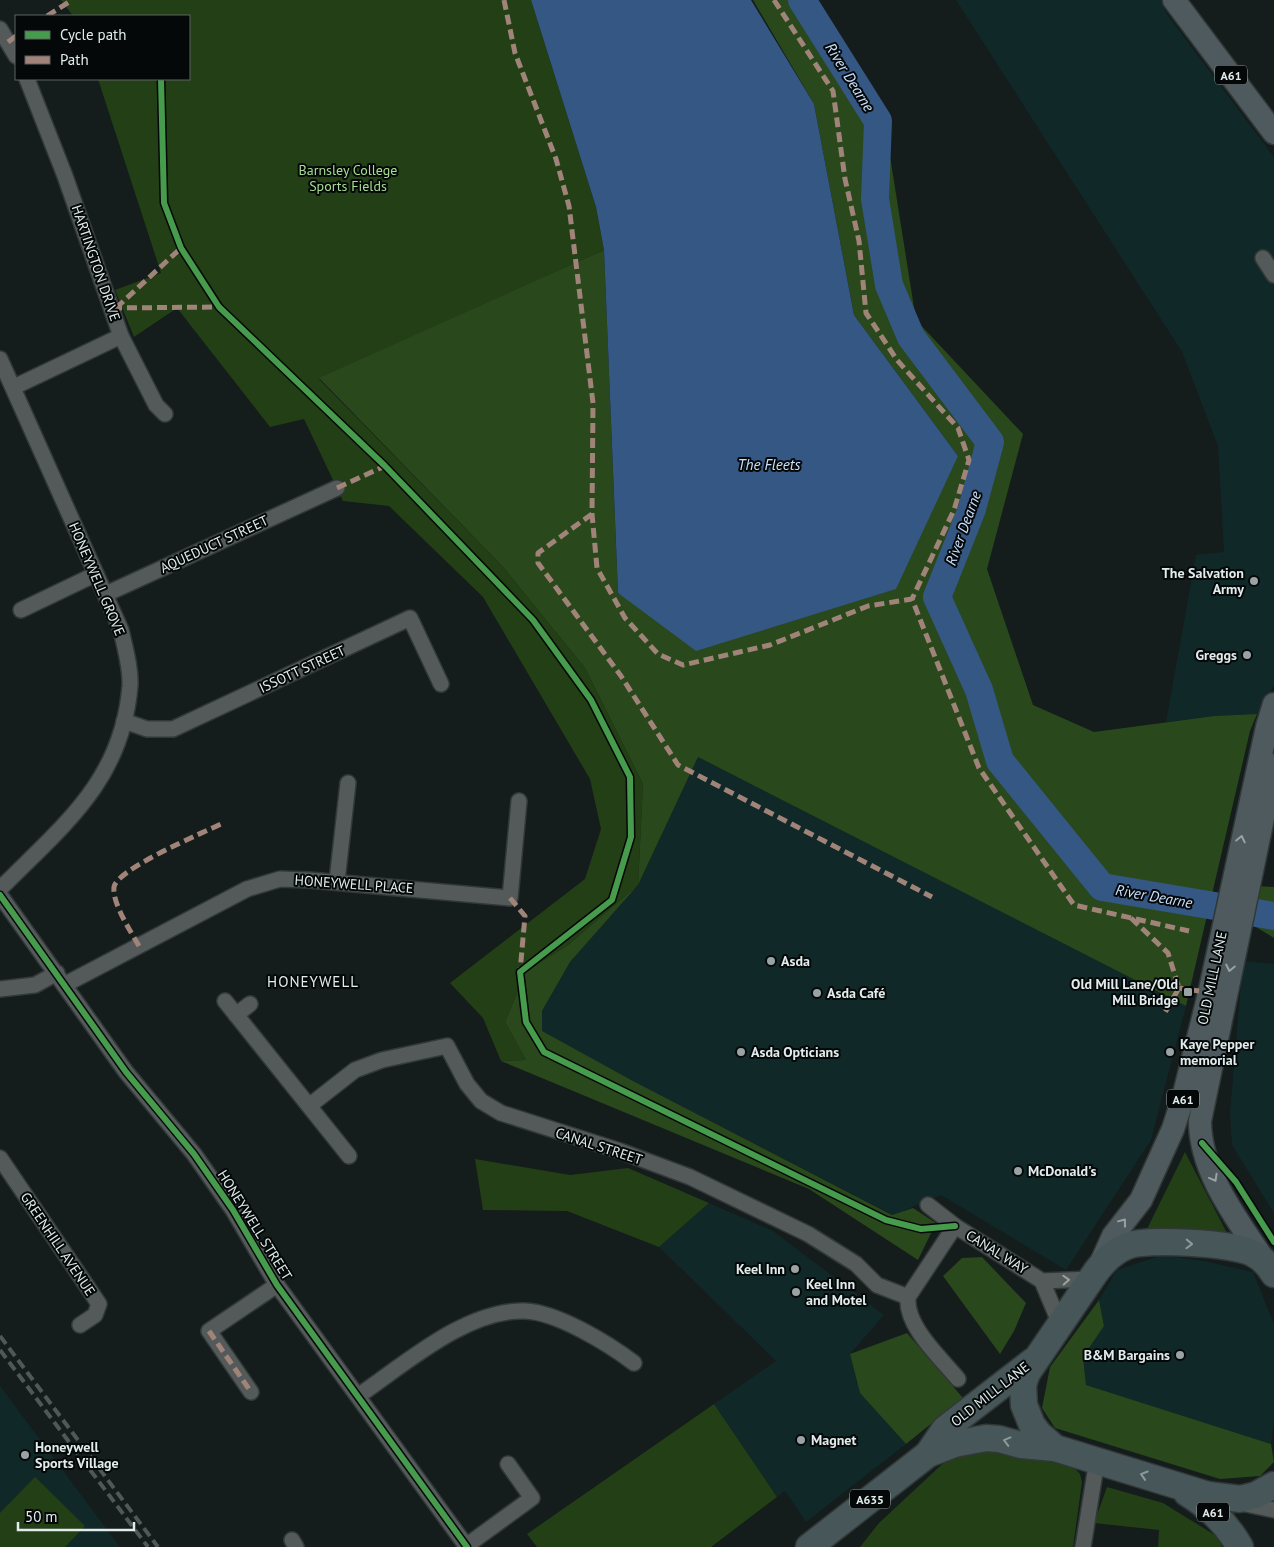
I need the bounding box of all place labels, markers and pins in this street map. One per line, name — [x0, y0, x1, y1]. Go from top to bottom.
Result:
place label: The Salvation Army — [1162, 564, 1244, 598]
marker: The Salvation Army — [1248, 575, 1260, 587]
place label: Greggs — [1196, 646, 1237, 664]
marker: Greggs — [1241, 649, 1253, 661]
place label: Asda — [781, 952, 810, 970]
marker: Asda — [765, 955, 777, 967]
place label: Old Mill Lane/Old Mill Bridge — [1071, 975, 1178, 1009]
place label: Asda Café — [827, 984, 885, 1002]
marker: Old Mill Lane/Old Mill Bridge — [1182, 986, 1194, 998]
marker: Asda Café — [811, 987, 823, 999]
place label: Kaye Pepper memorial — [1180, 1035, 1254, 1069]
place label: Asda Opticians — [751, 1043, 839, 1061]
marker: Asda Opticians — [735, 1046, 747, 1058]
marker: Kaye Pepper memorial — [1164, 1046, 1176, 1058]
place label: McDonald's — [1028, 1162, 1097, 1180]
marker: McDonald's — [1012, 1165, 1024, 1177]
place label: Keel Inn — [736, 1260, 785, 1278]
marker: Keel Inn — [789, 1263, 801, 1275]
place label: Keel Inn and Motel — [806, 1275, 867, 1309]
marker: Keel Inn and Motel — [790, 1286, 802, 1298]
place label: B&M Bargains — [1084, 1346, 1170, 1364]
marker: B&M Bargains — [1174, 1349, 1186, 1361]
place label: Magnet — [811, 1431, 856, 1449]
marker: Magnet — [795, 1434, 807, 1446]
place label: Honeywell Sports Village — [35, 1438, 119, 1472]
marker: Honeywell Sports Village — [19, 1449, 31, 1461]

